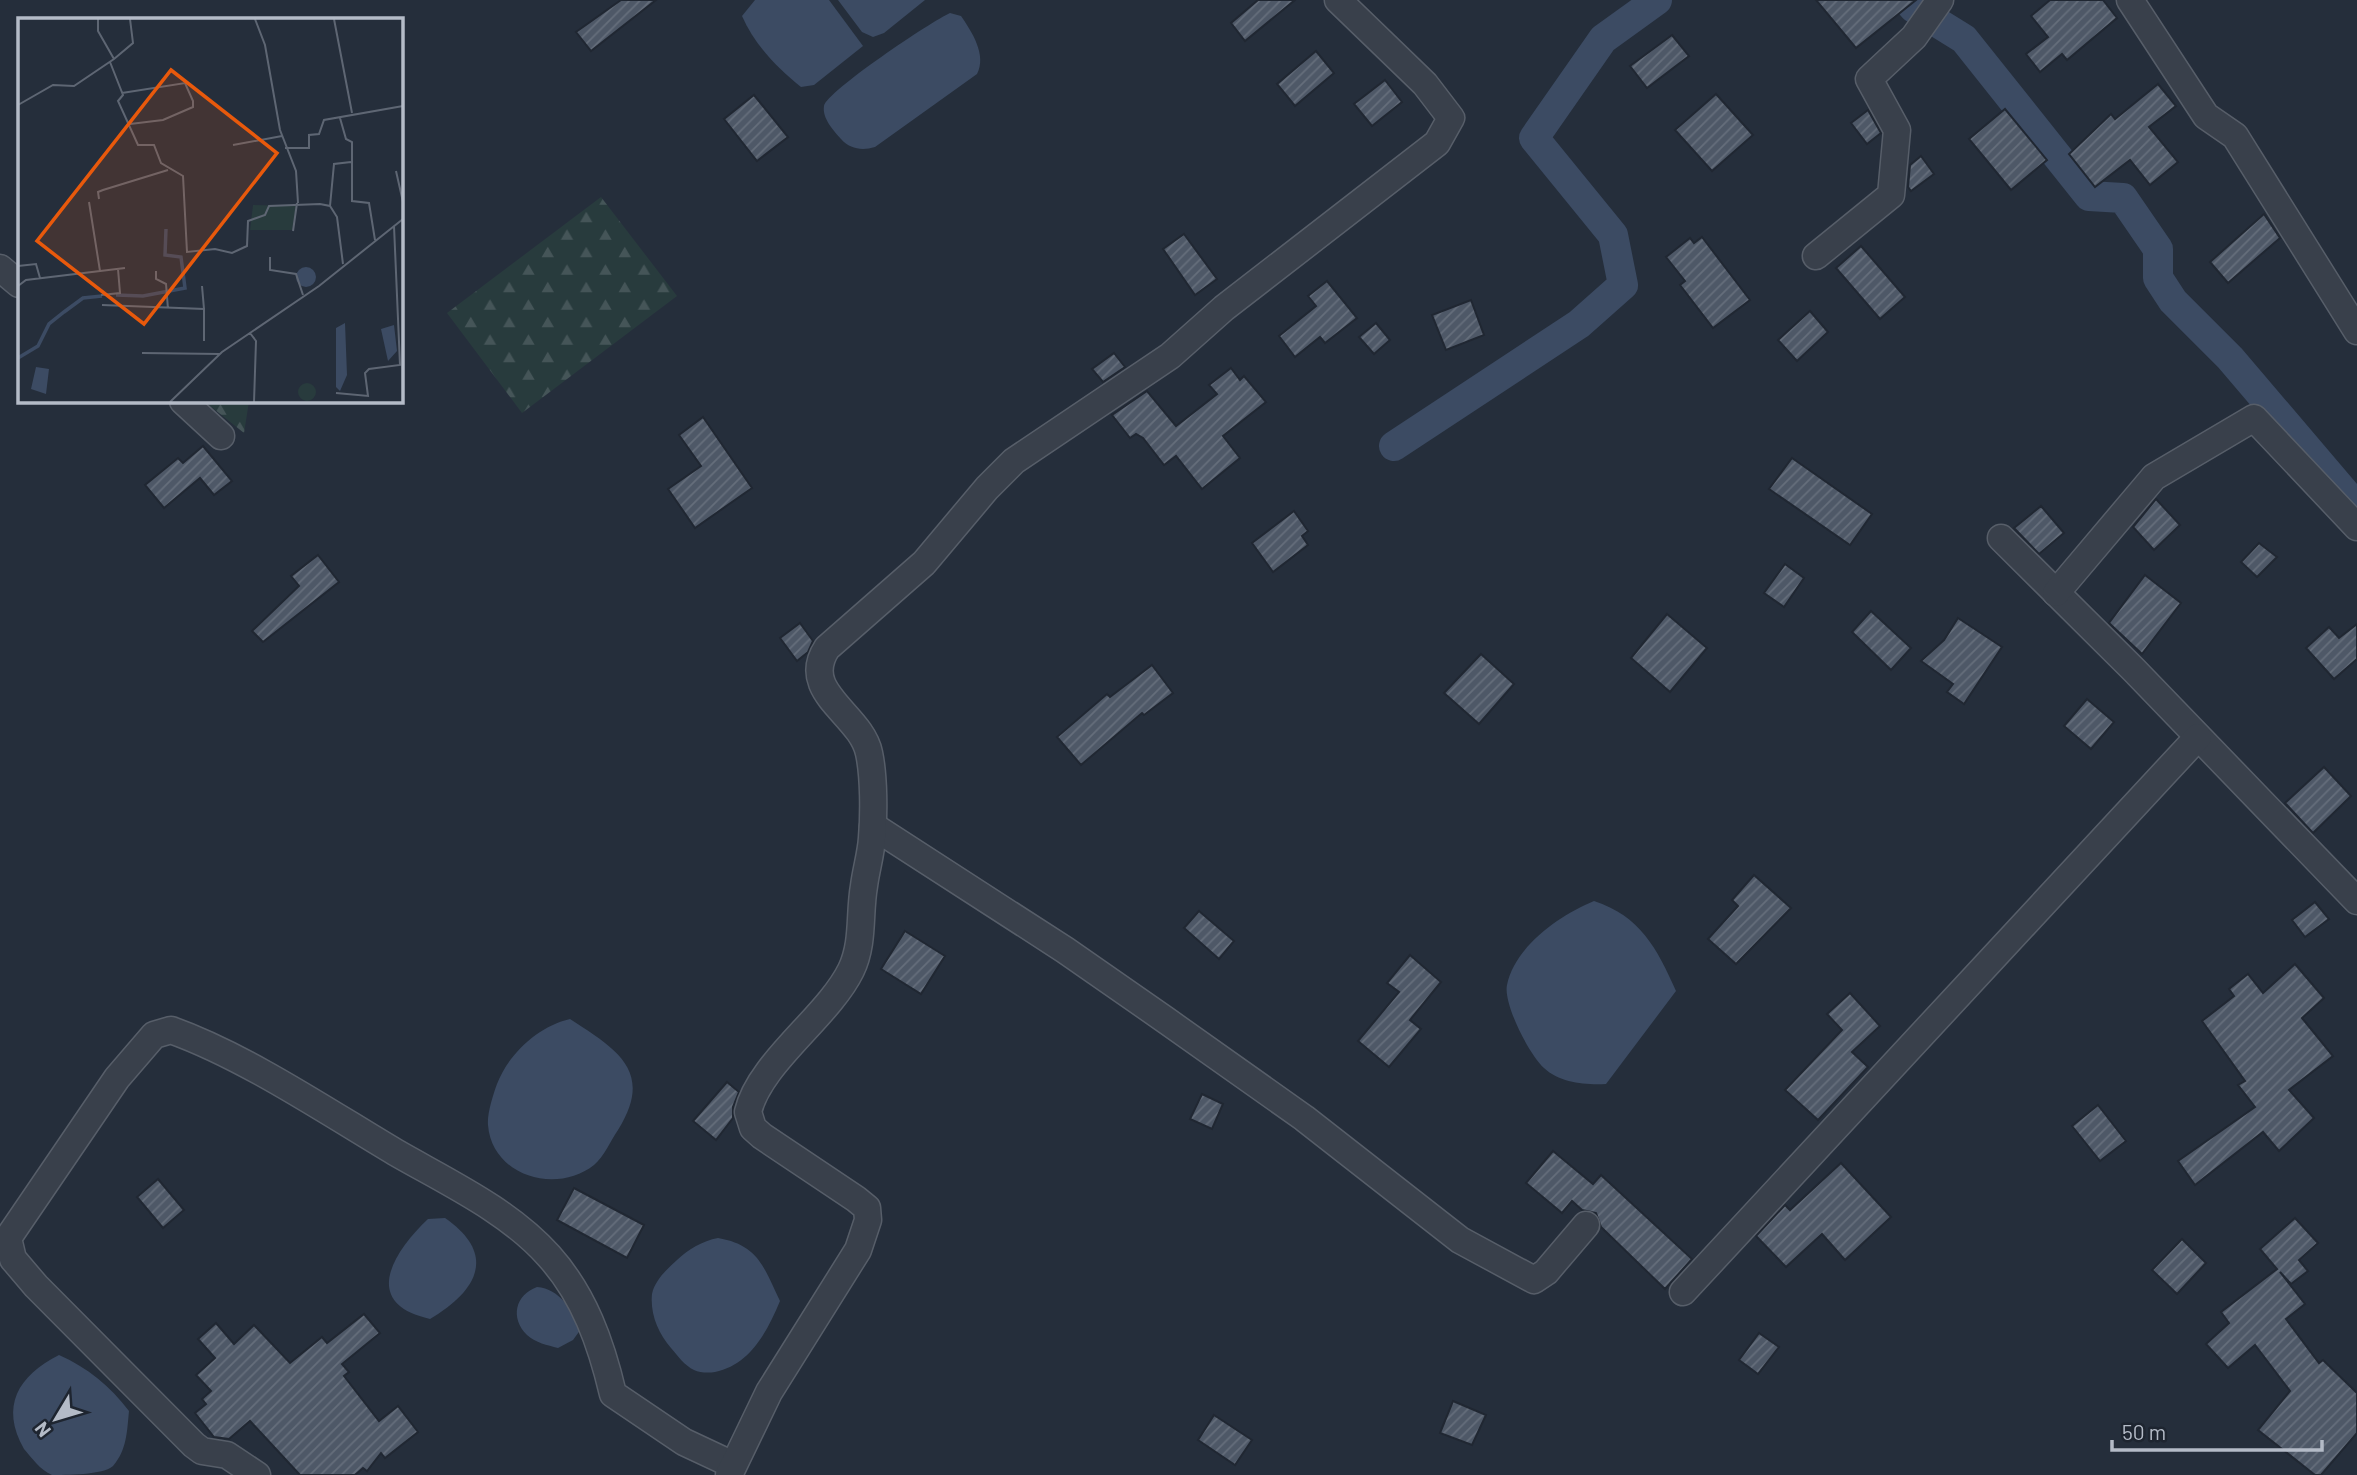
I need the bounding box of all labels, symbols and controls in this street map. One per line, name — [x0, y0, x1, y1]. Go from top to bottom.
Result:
inset map — [18, 18, 402, 402]
north arrow — [21, 1384, 91, 1454]
scale bar — [2112, 1408, 2322, 1452]
text: N — [29, 1418, 55, 1442]
text: 50 m — [2122, 1419, 2166, 1444]

